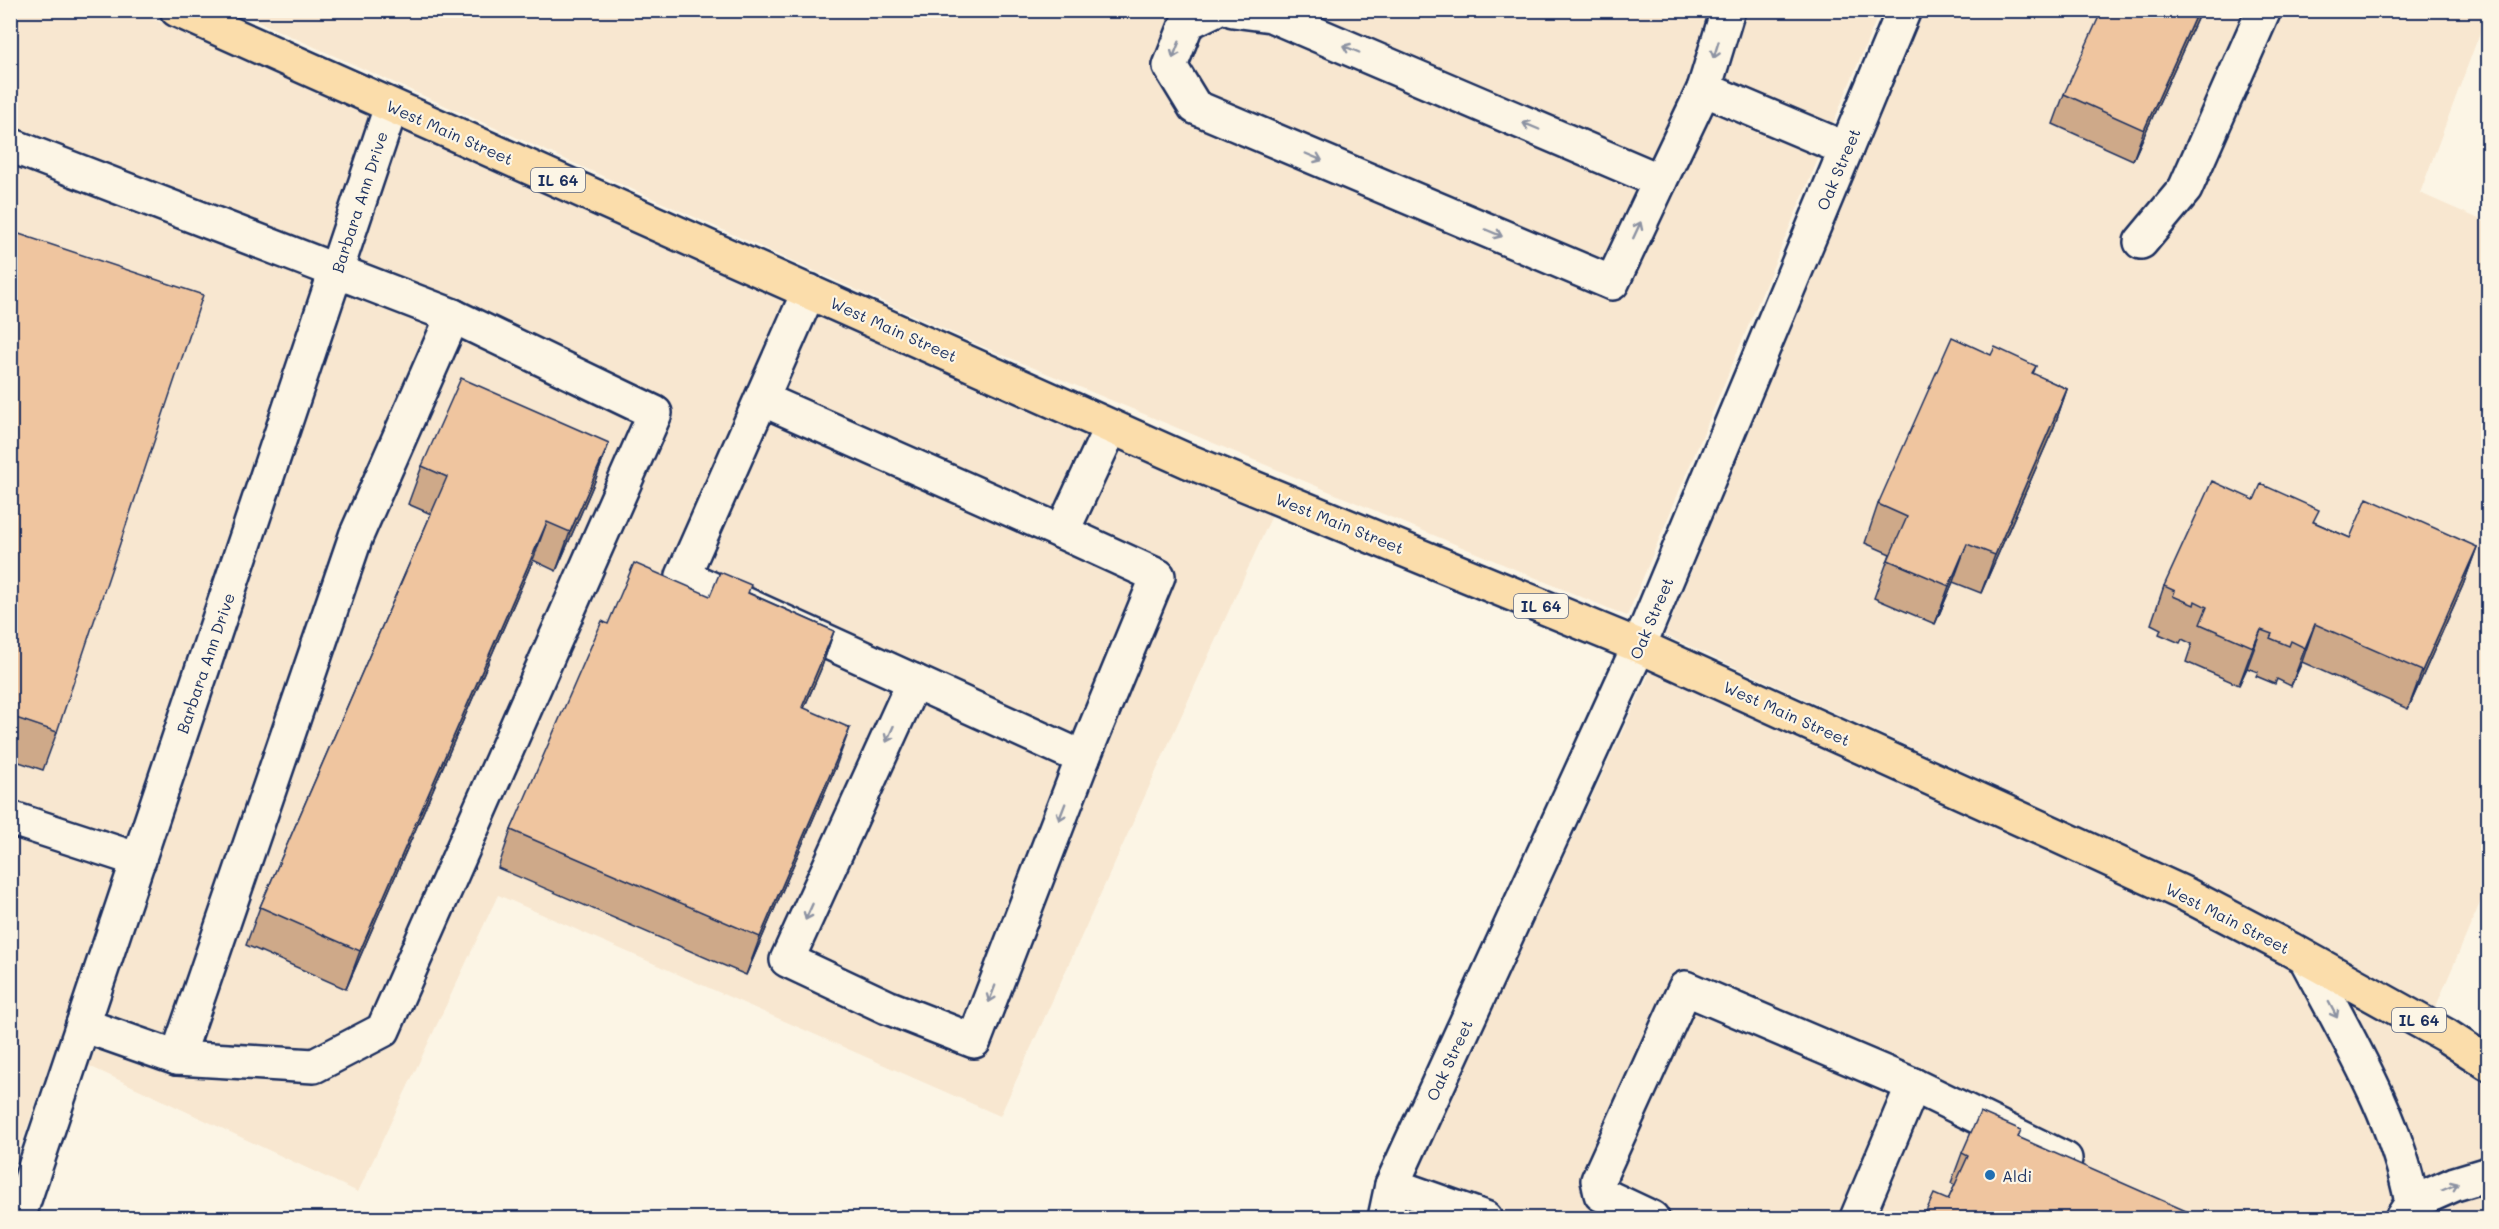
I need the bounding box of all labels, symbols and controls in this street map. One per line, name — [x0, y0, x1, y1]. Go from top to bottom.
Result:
one-way arrow — [1170, 40, 1181, 59]
one-way arrow — [1710, 40, 1721, 59]
one-way arrow — [1343, 43, 1361, 54]
street label: West Main Street — [383, 95, 517, 169]
one-way arrow — [1522, 120, 1540, 131]
street label: Oak Street — [1811, 125, 1865, 213]
street label: Barbara Ann Drive — [326, 129, 392, 275]
one-way arrow — [1305, 152, 1323, 163]
road number: IL 64 — [531, 168, 585, 192]
one-way arrow — [1632, 222, 1644, 240]
one-way arrow — [1484, 228, 1503, 239]
street label: West Main Street — [827, 292, 961, 366]
street label: West Main Street — [1273, 488, 1407, 558]
street label: Oak Street — [1624, 574, 1678, 662]
street label: Barbara Ann Drive — [171, 590, 239, 736]
road number: IL 64 — [1514, 594, 1568, 618]
street label: West Main Street — [1720, 676, 1854, 750]
one-way arrow — [883, 725, 894, 743]
one-way arrow — [1056, 803, 1067, 821]
street label: West Main Street — [2162, 878, 2294, 958]
one-way arrow — [803, 902, 815, 920]
one-way arrow — [986, 985, 997, 1003]
one-way arrow — [2328, 1001, 2340, 1019]
road number: IL 64 — [2392, 1008, 2446, 1032]
street label: Oak Street — [1421, 1016, 1477, 1104]
place label: Aldi — [2002, 1165, 2032, 1186]
marker: Aldi — [1983, 1168, 1997, 1182]
one-way arrow — [2440, 1181, 2458, 1192]

